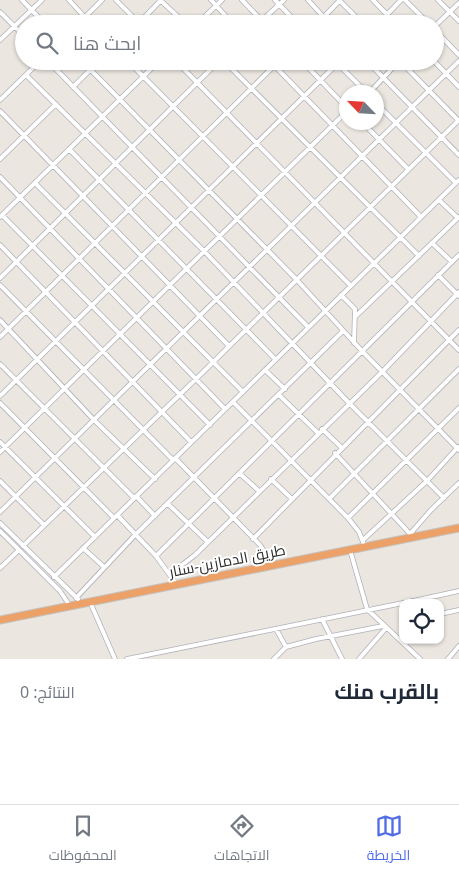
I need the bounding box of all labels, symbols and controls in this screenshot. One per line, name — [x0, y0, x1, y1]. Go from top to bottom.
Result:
search box — [15, 15, 444, 70]
icon: search — [33, 29, 61, 57]
text: ابحث هنا — [73, 30, 141, 56]
north arrow — [339, 85, 384, 130]
street label: طريق الدمازين-سنار — [166, 539, 287, 582]
map controls — [399, 599, 444, 644]
button: locate — [399, 599, 444, 644]
text: بالقرب منك — [334, 677, 439, 705]
text: النتائج: 0 — [20, 681, 75, 703]
tab: المحفوظات — [49, 812, 117, 868]
tab: الاتجاهات — [214, 812, 269, 868]
tab: الخريطة — [367, 812, 410, 868]

